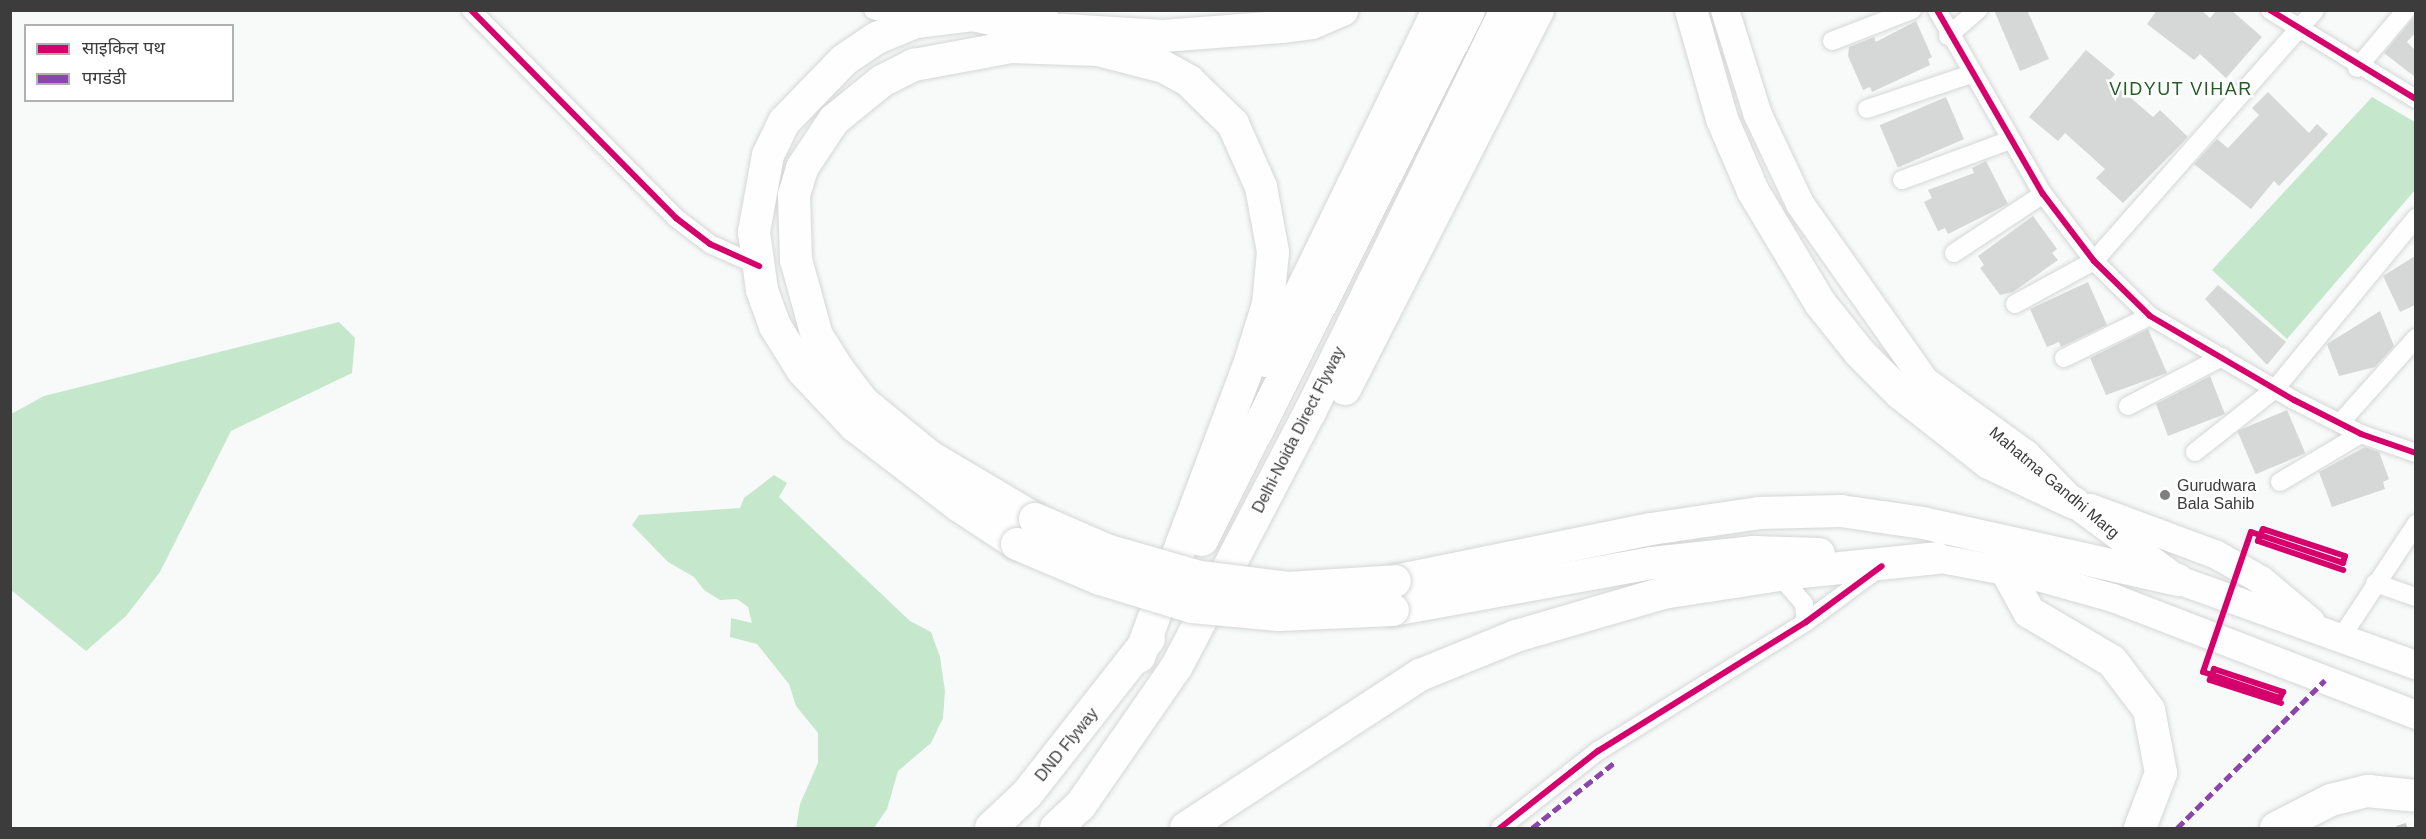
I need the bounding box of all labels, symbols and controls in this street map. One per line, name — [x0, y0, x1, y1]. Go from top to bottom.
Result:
legend — [24, 24, 234, 102]
text: साइकिल पथ — [82, 38, 165, 58]
text: पगडंडी — [82, 68, 126, 88]
district label: VIDYUT VIHAR — [2109, 78, 2253, 100]
street label: Delhi-Noida Direct Flyway — [1249, 344, 1349, 516]
street label: Mahatma Gandhi Marg — [1985, 423, 2123, 543]
place label: Gurudwara Bala Sahib — [2177, 476, 2256, 514]
marker: Gurudwara Bala Sahib — [2158, 488, 2172, 502]
street label: DND Flyway — [1032, 704, 1102, 786]

